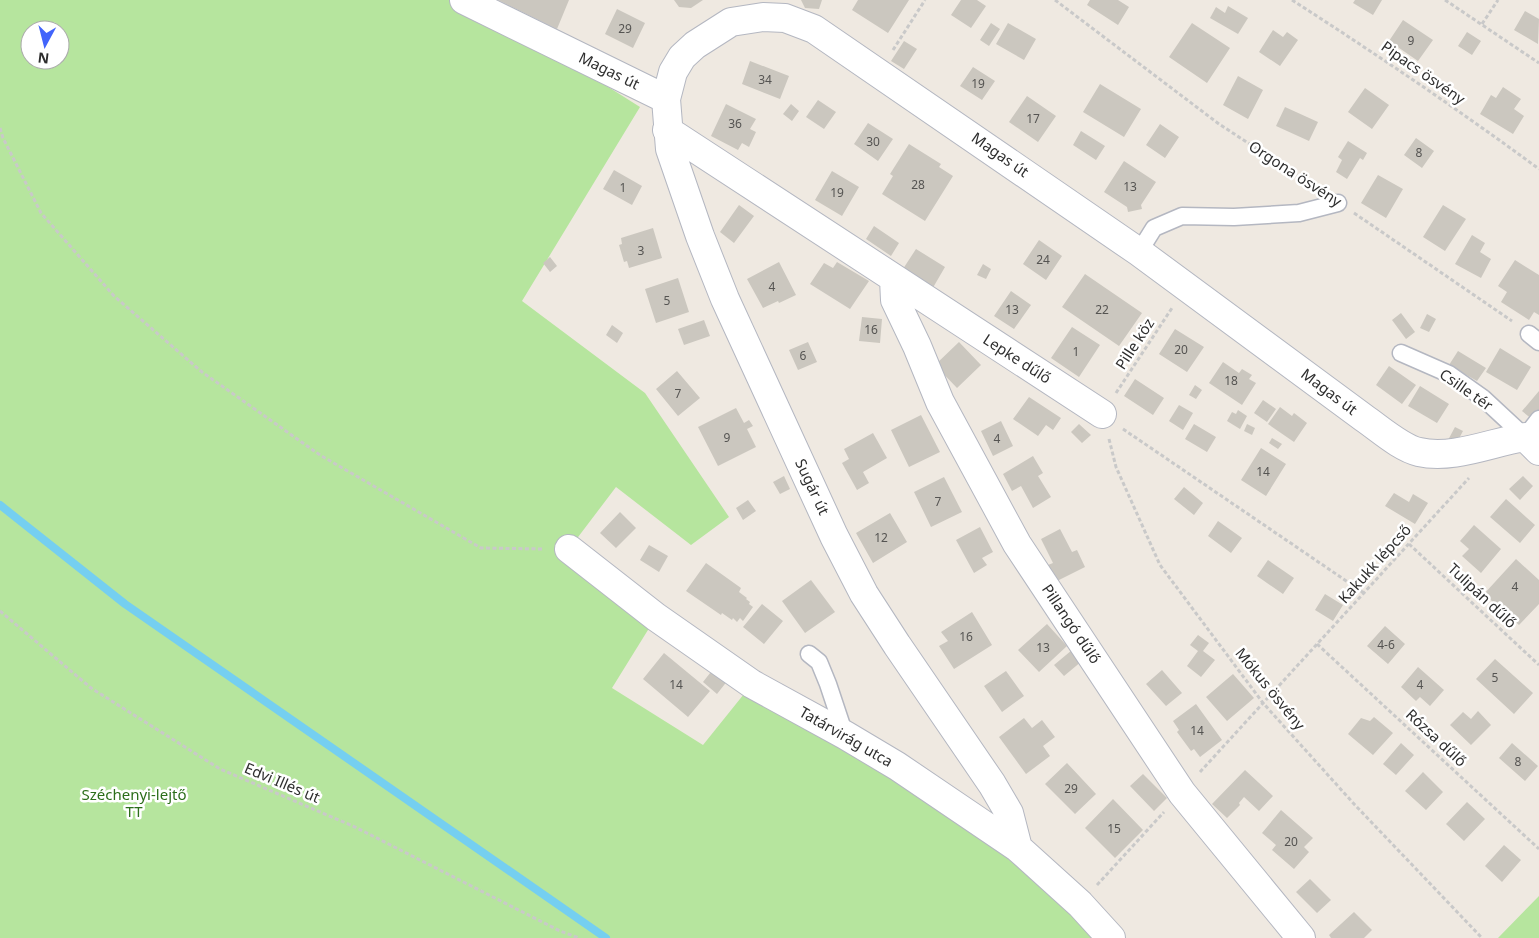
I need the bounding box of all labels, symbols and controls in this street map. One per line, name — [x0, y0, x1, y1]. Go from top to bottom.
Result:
north arrow — [20, 20, 70, 70]
house number: 29 — [618, 20, 632, 37]
house number: 9 — [1408, 32, 1415, 49]
street label: Pipacs ösvény — [1378, 36, 1470, 109]
street label: Magas út — [576, 47, 644, 94]
text: N — [37, 48, 50, 69]
house number: 34 — [758, 71, 772, 88]
house number: 19 — [971, 75, 985, 92]
house number: 17 — [1026, 110, 1040, 127]
house number: 36 — [728, 115, 742, 132]
street label: Magas út — [968, 127, 1034, 181]
house number: 30 — [866, 133, 880, 150]
street label: Orgona ösvény — [1245, 136, 1346, 211]
house number: 8 — [1416, 144, 1423, 161]
house number: 28 — [911, 176, 925, 193]
house number: 13 — [1123, 178, 1137, 195]
house number: 1 — [620, 179, 626, 196]
house number: 19 — [830, 184, 844, 201]
house number: 3 — [638, 242, 645, 259]
house number: 24 — [1036, 251, 1050, 268]
house number: 4 — [769, 278, 776, 295]
house number: 5 — [664, 292, 671, 309]
house number: 13 — [1005, 301, 1019, 318]
house number: 22 — [1095, 301, 1109, 318]
street label: Pille köz — [1110, 314, 1158, 373]
house number: 16 — [864, 321, 878, 338]
street label: Lepke dűlő — [980, 329, 1055, 388]
house number: 20 — [1174, 341, 1188, 358]
house number: 1 — [1073, 343, 1079, 360]
house number: 6 — [800, 347, 807, 364]
street label: Magas út — [1297, 364, 1362, 419]
street label: Csille tér — [1436, 364, 1497, 415]
house number: 18 — [1224, 372, 1238, 389]
house number: 7 — [675, 385, 682, 402]
house number: 9 — [724, 429, 731, 446]
house number: 4 — [994, 430, 1001, 447]
street label: Sugár út — [791, 455, 835, 518]
house number: 14 — [1256, 463, 1270, 480]
house number: 7 — [935, 493, 942, 510]
street label: Kakukk lépcső — [1333, 520, 1415, 607]
house number: 12 — [874, 529, 888, 546]
street label: Tulipán dűlő — [1444, 558, 1521, 632]
house number: 4 — [1512, 578, 1519, 595]
street label: Pillangó dűlő — [1038, 580, 1106, 667]
house number: 16 — [959, 628, 973, 645]
house number: 4-6 — [1377, 636, 1395, 653]
house number: 13 — [1036, 639, 1050, 656]
street label: Mókus ösvény — [1231, 643, 1310, 734]
house number: 5 — [1492, 669, 1499, 686]
house number: 14 — [669, 676, 683, 693]
house number: 4 — [1417, 676, 1424, 693]
street label: Tatárvirág utca — [796, 701, 897, 771]
street label: Rózsa dűlő — [1402, 704, 1471, 771]
house number: 14 — [1190, 722, 1204, 739]
house number: 8 — [1515, 753, 1522, 770]
street label: Edvi Illés út — [242, 757, 324, 807]
house number: 29 — [1064, 780, 1078, 797]
park label: Széchenyi-lejtő TT — [82, 784, 187, 821]
house number: 15 — [1107, 820, 1121, 837]
house number: 20 — [1284, 833, 1298, 850]

